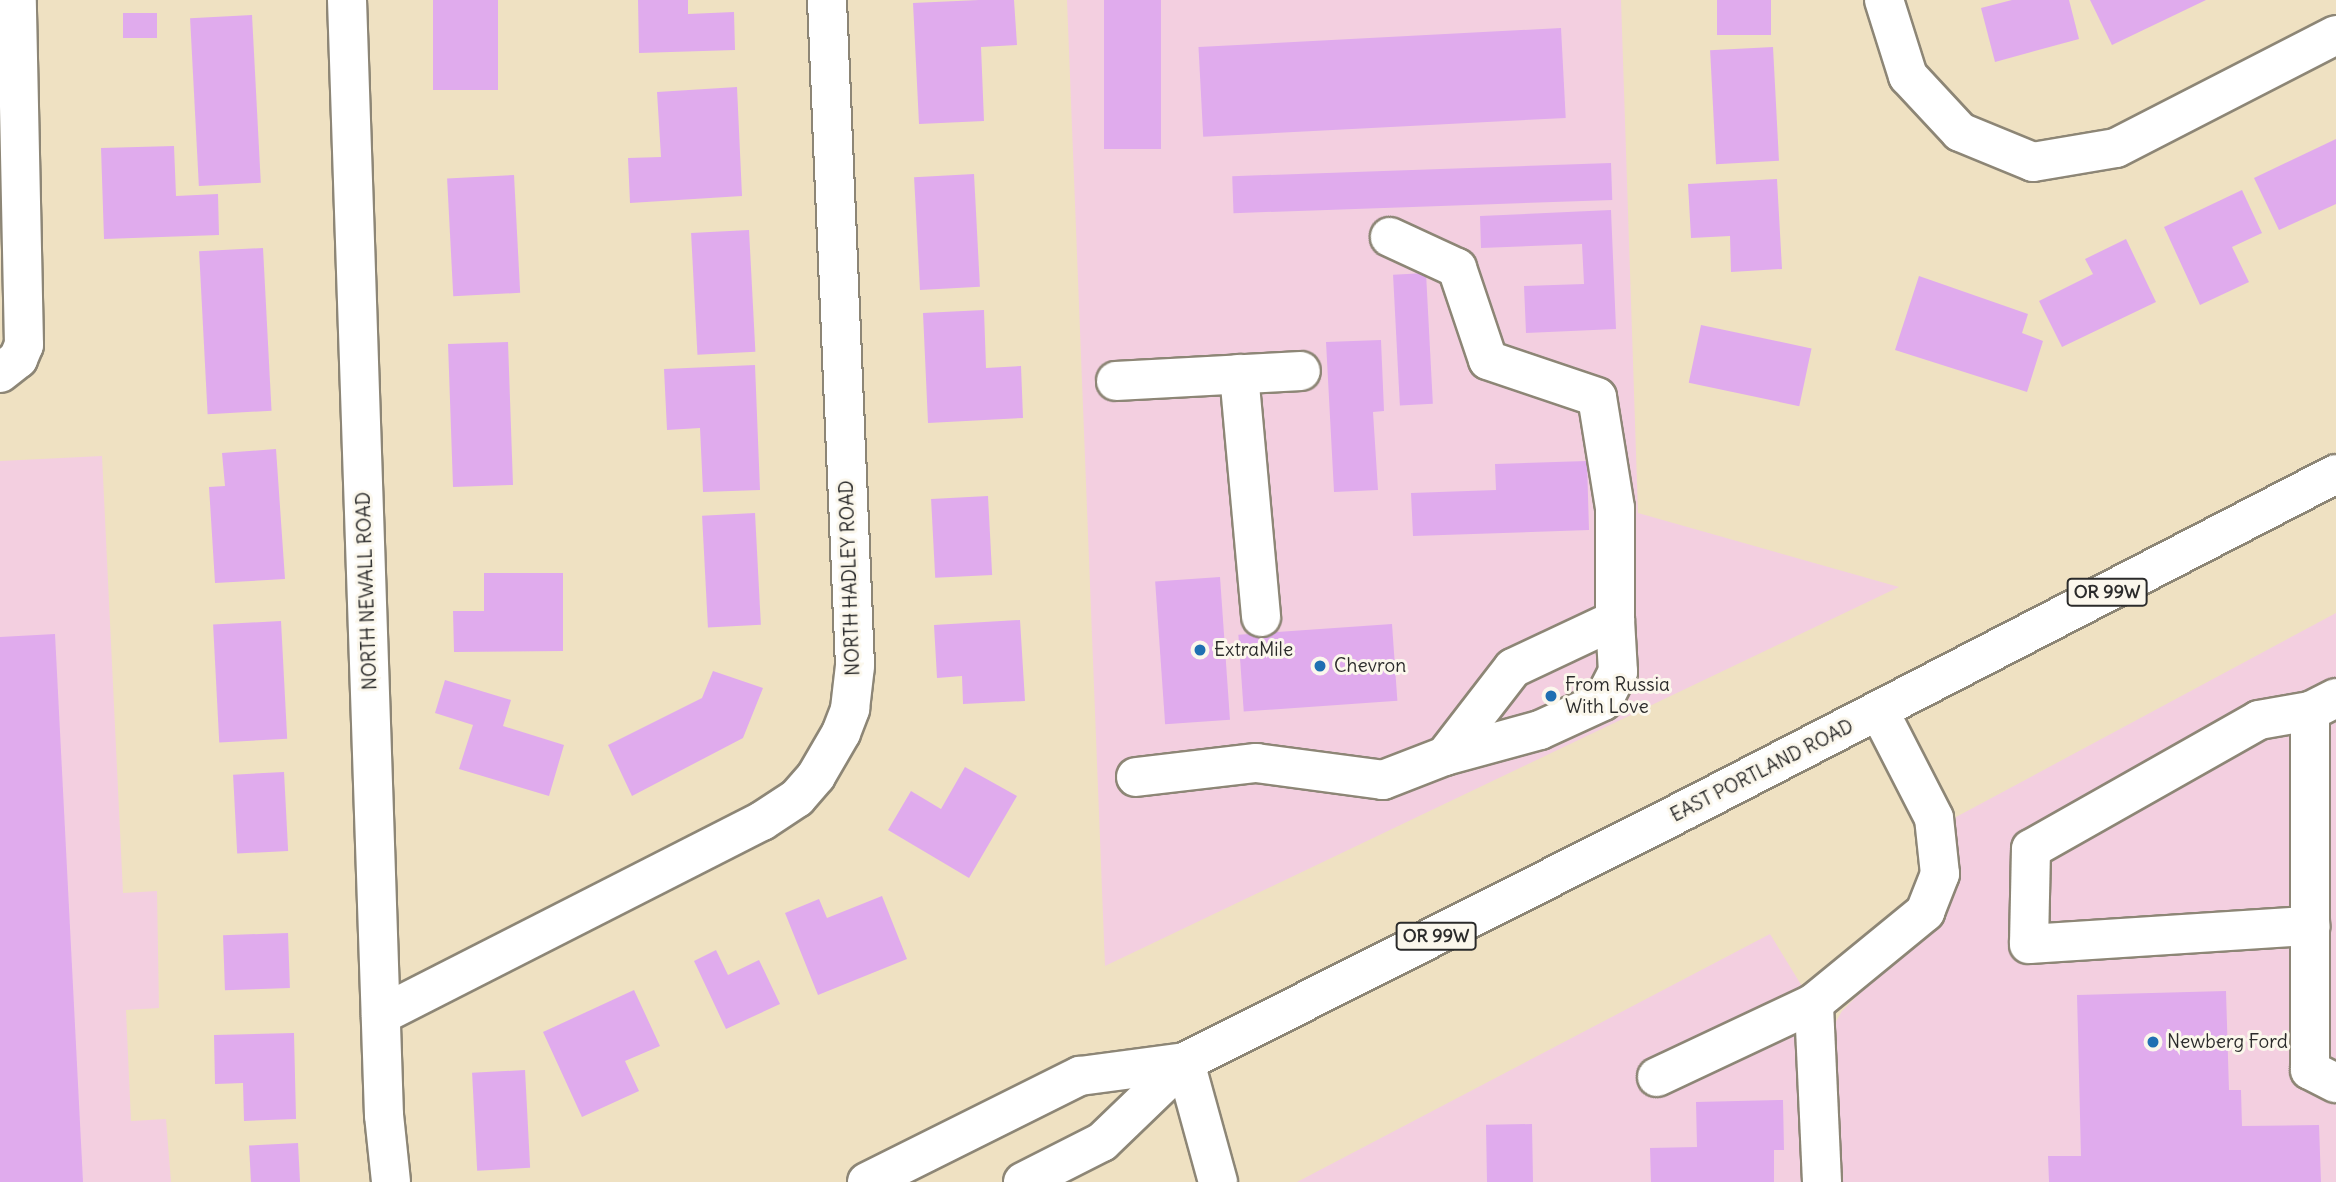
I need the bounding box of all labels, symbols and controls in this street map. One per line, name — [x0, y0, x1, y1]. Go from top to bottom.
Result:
street label: NORTH HADLEY ROAD — [835, 480, 865, 676]
street label: NORTH NEWALL ROAD — [352, 491, 382, 691]
road number: OR 99W — [2065, 578, 2149, 606]
place label: ExtraMile — [1214, 639, 1293, 661]
marker: ExtraMile — [1192, 642, 1208, 658]
place label: Chevron — [1334, 655, 1406, 677]
marker: Chevron — [1312, 658, 1328, 674]
place label: From Russia With Love — [1565, 674, 1670, 718]
marker: From Russia With Love — [1543, 688, 1559, 704]
street label: EAST PORTLAND ROAD — [1667, 715, 1857, 827]
road number: OR 99W — [1394, 922, 1478, 951]
place label: Newberg Ford — [2167, 1031, 2288, 1053]
marker: Newberg Ford — [2145, 1034, 2161, 1050]

